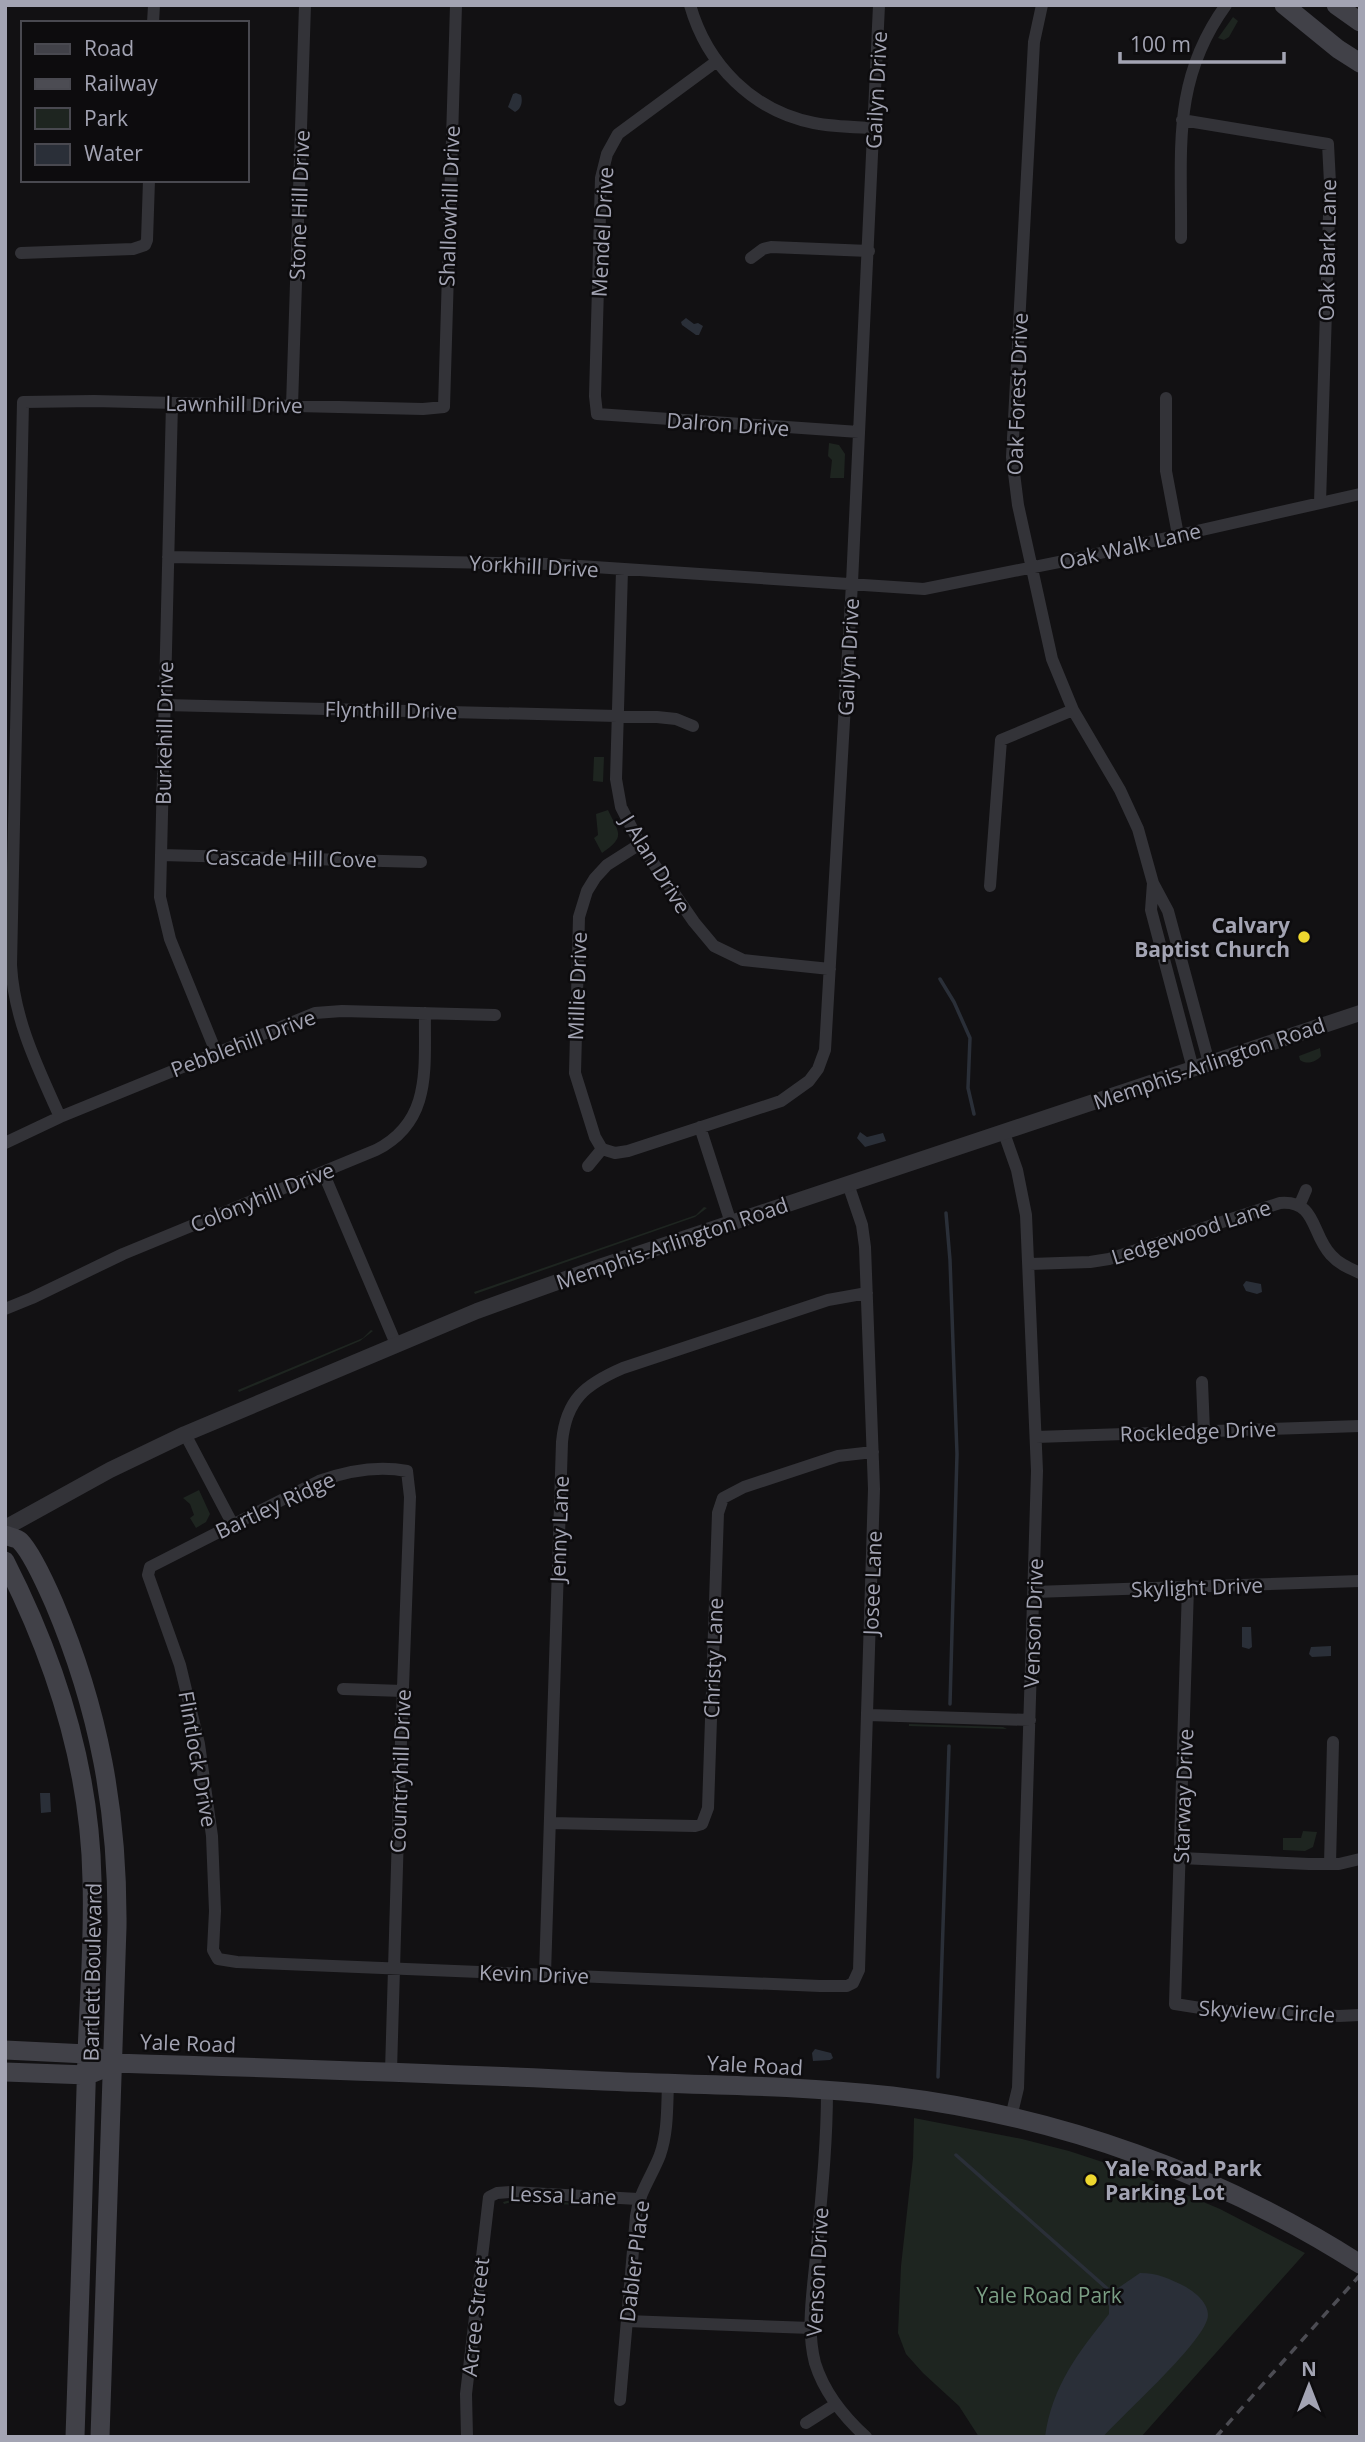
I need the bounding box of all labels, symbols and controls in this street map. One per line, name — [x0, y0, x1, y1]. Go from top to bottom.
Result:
legend — [21, 21, 248, 182]
scale bar — [1120, 21, 1284, 65]
street label: Gailyn Drive — [859, 30, 893, 150]
text: 100 m — [1130, 30, 1191, 58]
text: Road — [84, 34, 134, 62]
text: Railway — [84, 69, 158, 97]
text: Park — [84, 104, 128, 132]
street label: Shallowhill Drive — [432, 125, 466, 287]
street label: Stone Hill Drive — [282, 130, 316, 280]
text: Water — [84, 139, 143, 167]
street label: Mendel Drive — [585, 166, 619, 298]
street label: Oak Bark Lane — [1312, 179, 1342, 321]
street label: Oak Forest Drive — [1000, 312, 1034, 476]
street label: Lawnhill Drive — [165, 389, 303, 419]
street label: Dalron Drive — [666, 406, 790, 442]
street label: Oak Walk Lane — [1056, 516, 1204, 576]
street label: Yorkhill Drive — [469, 549, 599, 583]
street label: Gailyn Drive — [831, 597, 865, 717]
street label: Burkehill Drive — [149, 661, 179, 805]
street label: Flynthill Drive — [324, 695, 458, 725]
street label: J Alan Drive — [614, 808, 697, 919]
street label: Cascade Hill Cove — [205, 843, 377, 873]
place label: Calvary Baptist Church — [1134, 911, 1290, 963]
marker: Calvary Baptist Church — [1296, 929, 1312, 945]
street label: Millie Drive — [561, 931, 593, 1041]
street label: Pebblehill Drive — [167, 1003, 319, 1083]
street label: Memphis-Arlington Road — [1089, 1010, 1329, 1116]
street label: Colonyhill Drive — [186, 1155, 338, 1239]
street label: Memphis-Arlington Road — [552, 1190, 792, 1296]
street label: Ledgewood Lane — [1108, 1193, 1274, 1271]
street label: Rockledge Drive — [1119, 1414, 1277, 1448]
street label: Bartley Ridge — [211, 1465, 339, 1545]
street label: Jenny Lane — [543, 1475, 575, 1585]
street label: Josee Lane — [856, 1530, 888, 1638]
street label: Venson Drive — [1017, 1558, 1049, 1688]
street label: Skylight Drive — [1130, 1571, 1264, 1603]
street label: Christy Lane — [697, 1597, 729, 1719]
street label: Flintlock Drive — [172, 1689, 224, 1829]
street label: Countryhill Drive — [383, 1689, 417, 1853]
street label: Starway Drive — [1167, 1728, 1199, 1864]
street label: Bartlett Boulevard — [76, 1882, 108, 2062]
street label: Kevin Drive — [478, 1958, 590, 1990]
street label: Skyview Circle — [1198, 1993, 1336, 2029]
street label: Yale Road — [140, 2027, 236, 2059]
street label: Yale Road — [706, 2049, 804, 2081]
place label: Yale Road Park Parking Lot — [1105, 2154, 1263, 2206]
marker: Yale Road Park Parking Lot — [1083, 2172, 1099, 2188]
street label: Lessa Lane — [509, 2179, 617, 2211]
street label: Dabler Place — [613, 2199, 655, 2323]
street label: Venson Drive — [800, 2207, 834, 2337]
street label: Acree Street — [455, 2256, 495, 2378]
park label: Yale Road Park — [976, 2281, 1122, 2309]
north arrow — [1274, 2351, 1344, 2421]
text: N — [1301, 2356, 1317, 2382]

